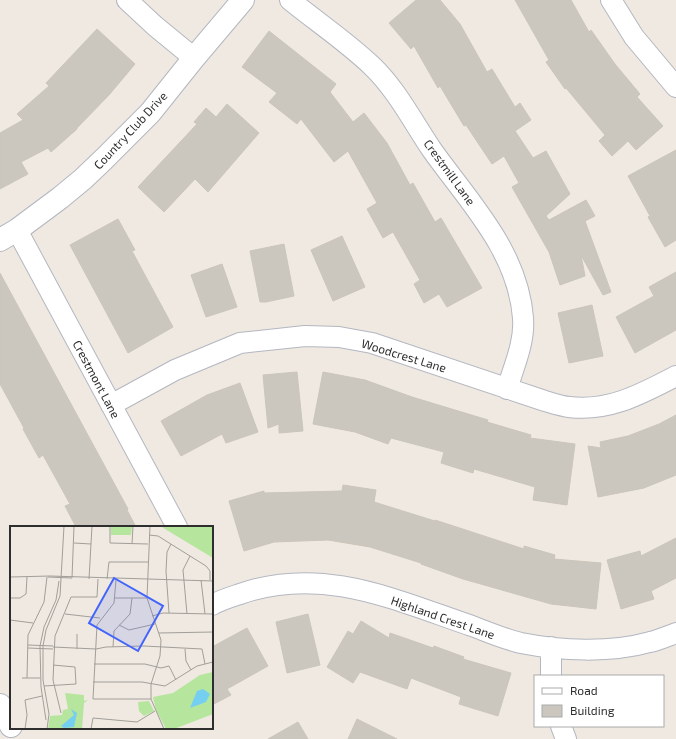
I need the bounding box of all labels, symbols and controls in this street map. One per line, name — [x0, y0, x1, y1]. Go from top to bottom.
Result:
street label: Country Club Drive — [90, 88, 170, 172]
street label: Crestmill Lane — [421, 136, 479, 208]
street label: Woodcrest Lane — [360, 335, 448, 375]
street label: Crestmont Lane — [71, 338, 123, 420]
inset map — [10, 526, 213, 729]
street label: Highland Crest Lane — [389, 593, 497, 641]
legend — [534, 675, 664, 727]
text: Road — [570, 683, 598, 697]
text: Building — [570, 703, 615, 717]

